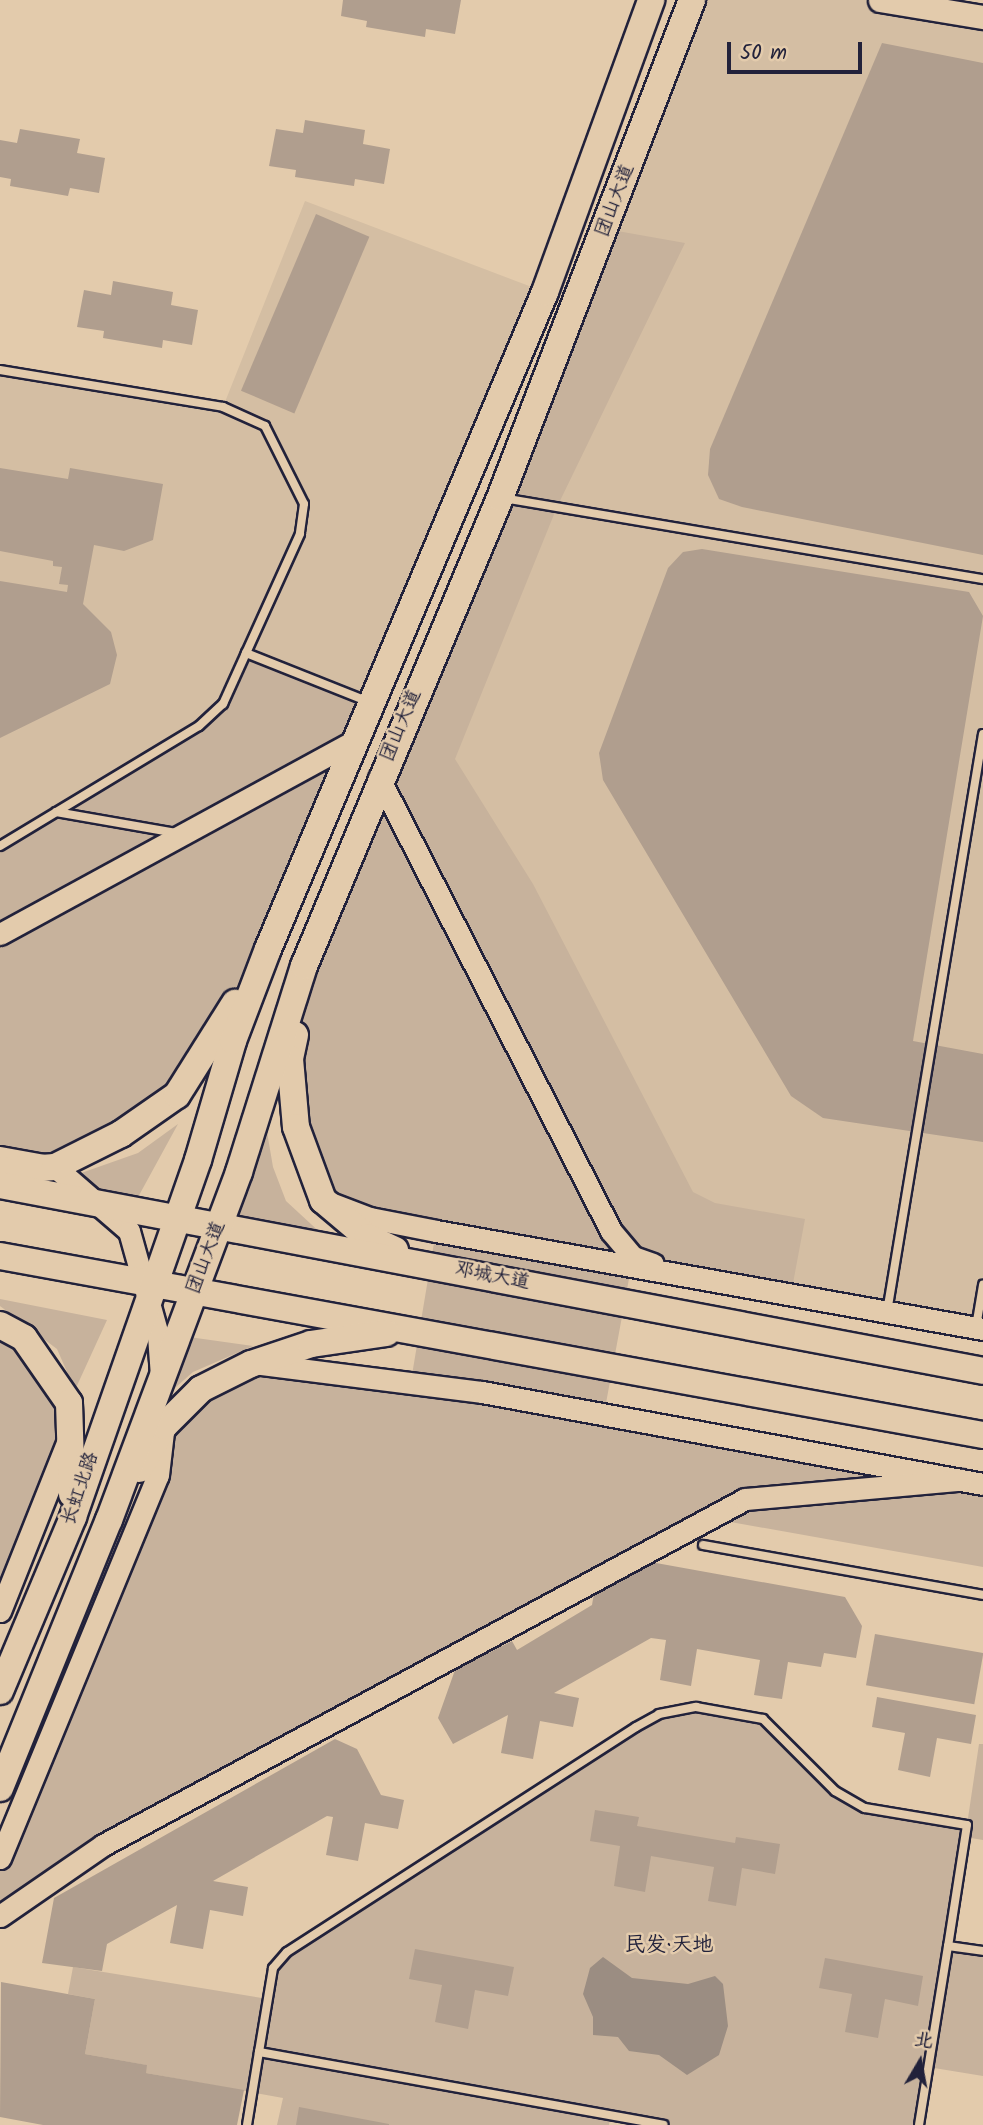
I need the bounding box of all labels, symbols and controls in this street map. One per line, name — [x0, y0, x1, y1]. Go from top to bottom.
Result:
scale bar — [731, 28, 866, 72]
text: 50 m — [740, 37, 787, 70]
street label: 团山大道 — [592, 161, 640, 241]
street label: 团山大道 — [377, 687, 427, 765]
street label: 团山大道 — [183, 1218, 231, 1298]
street label: 邓城大道 — [453, 1259, 531, 1295]
street label: 长虹北路 — [58, 1449, 104, 1529]
district label: 民发·天地 — [625, 1933, 713, 1959]
text: 北 — [912, 2025, 936, 2058]
north arrow — [885, 2027, 955, 2097]

